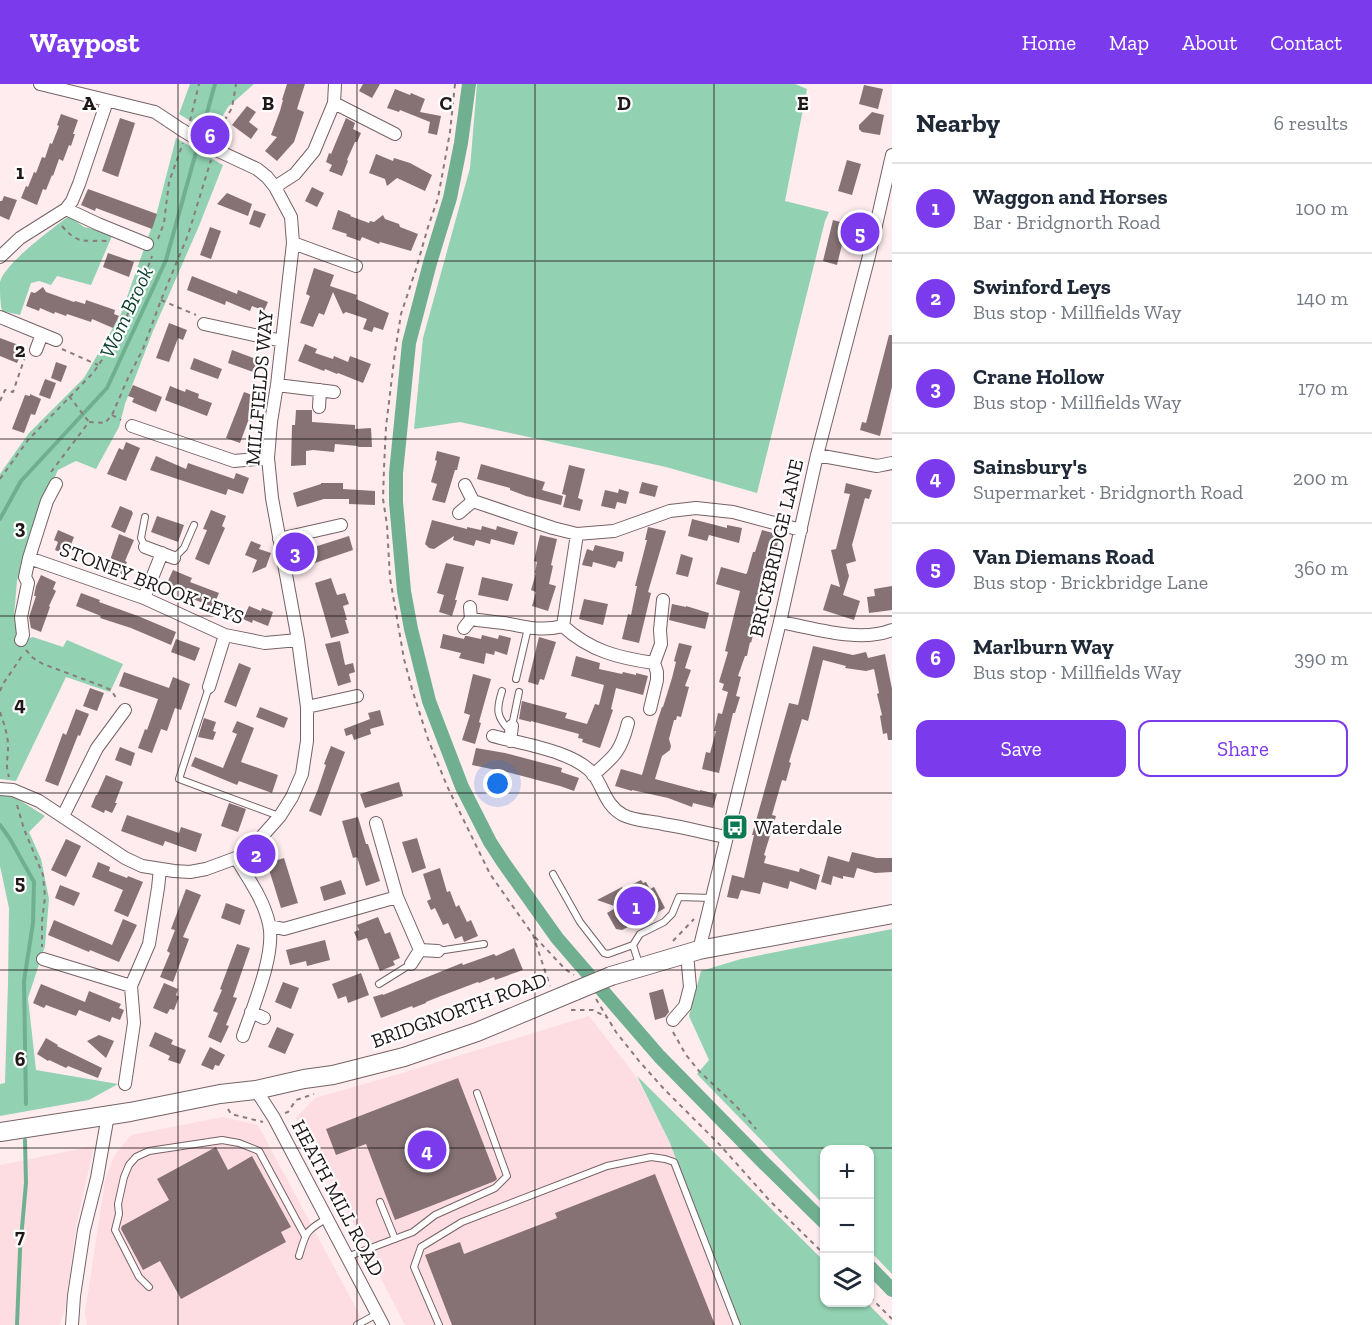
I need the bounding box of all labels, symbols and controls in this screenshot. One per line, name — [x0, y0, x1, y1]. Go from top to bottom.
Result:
text: Waypost — [30, 26, 139, 59]
text: Home — [1022, 30, 1076, 55]
text: Map — [1109, 30, 1149, 55]
text: About — [1182, 30, 1237, 55]
text: Contact — [1270, 30, 1342, 55]
text: A — [82, 91, 96, 115]
text: B — [262, 91, 274, 115]
text: C — [440, 91, 453, 115]
text: D — [617, 91, 631, 115]
text: E — [797, 91, 809, 115]
text: Nearby — [916, 107, 1000, 139]
text: 6 results — [1274, 111, 1348, 135]
pin: 6 — [190, 112, 230, 158]
text: 1 — [16, 160, 24, 184]
text: Waggon and Horses — [973, 183, 1168, 210]
text: 1 — [931, 196, 940, 220]
text: 100 m — [1295, 196, 1348, 220]
pin: 5 — [840, 210, 880, 254]
text: Bar · Bridgnorth Road — [973, 210, 1160, 234]
water label: Wom Brook — [94, 262, 158, 362]
text: Swinford Leys — [973, 273, 1111, 300]
text: 2 — [930, 286, 941, 310]
text: 140 m — [1296, 286, 1348, 310]
text: Bus stop · Millfields Way — [973, 300, 1181, 324]
street label: MILLFIELDS WAY — [240, 309, 278, 467]
text: 2 — [15, 338, 26, 362]
text: Crane Hollow — [973, 363, 1104, 390]
text: 3 — [930, 376, 941, 400]
text: 170 m — [1298, 376, 1348, 400]
text: Bus stop · Millfields Way — [973, 390, 1181, 414]
text: Sainsbury's — [973, 453, 1087, 480]
street label: BRICKBRIDGE LANE — [744, 457, 808, 639]
text: 4 — [930, 466, 941, 490]
text: 200 m — [1293, 466, 1348, 490]
text: Supermarket · Bridgnorth Road — [973, 480, 1243, 504]
text: 3 — [15, 515, 26, 539]
pin: 3 — [276, 530, 314, 574]
street label: STONEY BROOK LEYS — [56, 537, 248, 629]
text: Van Diemans Road — [973, 543, 1154, 570]
text: 5 — [930, 556, 941, 580]
text: 360 m — [1294, 556, 1348, 580]
text: Bus stop · Brickbridge Lane — [973, 570, 1208, 594]
text: Marlburn Way — [973, 633, 1114, 660]
text: 6 — [930, 646, 941, 670]
text: 390 m — [1294, 646, 1348, 670]
text: Bus stop · Millfields Way — [973, 660, 1181, 684]
text: 4 — [14, 692, 26, 716]
button: Save — [916, 720, 1126, 777]
button: Share — [1138, 720, 1348, 777]
your location — [483, 769, 512, 798]
bus stop icon: Waterdale — [720, 812, 750, 842]
place label: Waterdale — [754, 815, 842, 839]
pin: 2 — [236, 832, 276, 876]
text: 5 — [15, 870, 25, 894]
pin: 1 — [616, 884, 656, 928]
street label: BRIDGNORTH ROAD — [368, 967, 550, 1053]
text: 6 — [15, 1047, 26, 1071]
street label: HEATH MILL ROAD — [287, 1116, 389, 1280]
pin: 4 — [408, 1128, 446, 1172]
map controls — [820, 1145, 874, 1307]
button: + — [820, 1145, 874, 1199]
button: − — [820, 1199, 874, 1253]
text: 7 — [15, 1224, 25, 1248]
button: layers — [820, 1253, 874, 1307]

